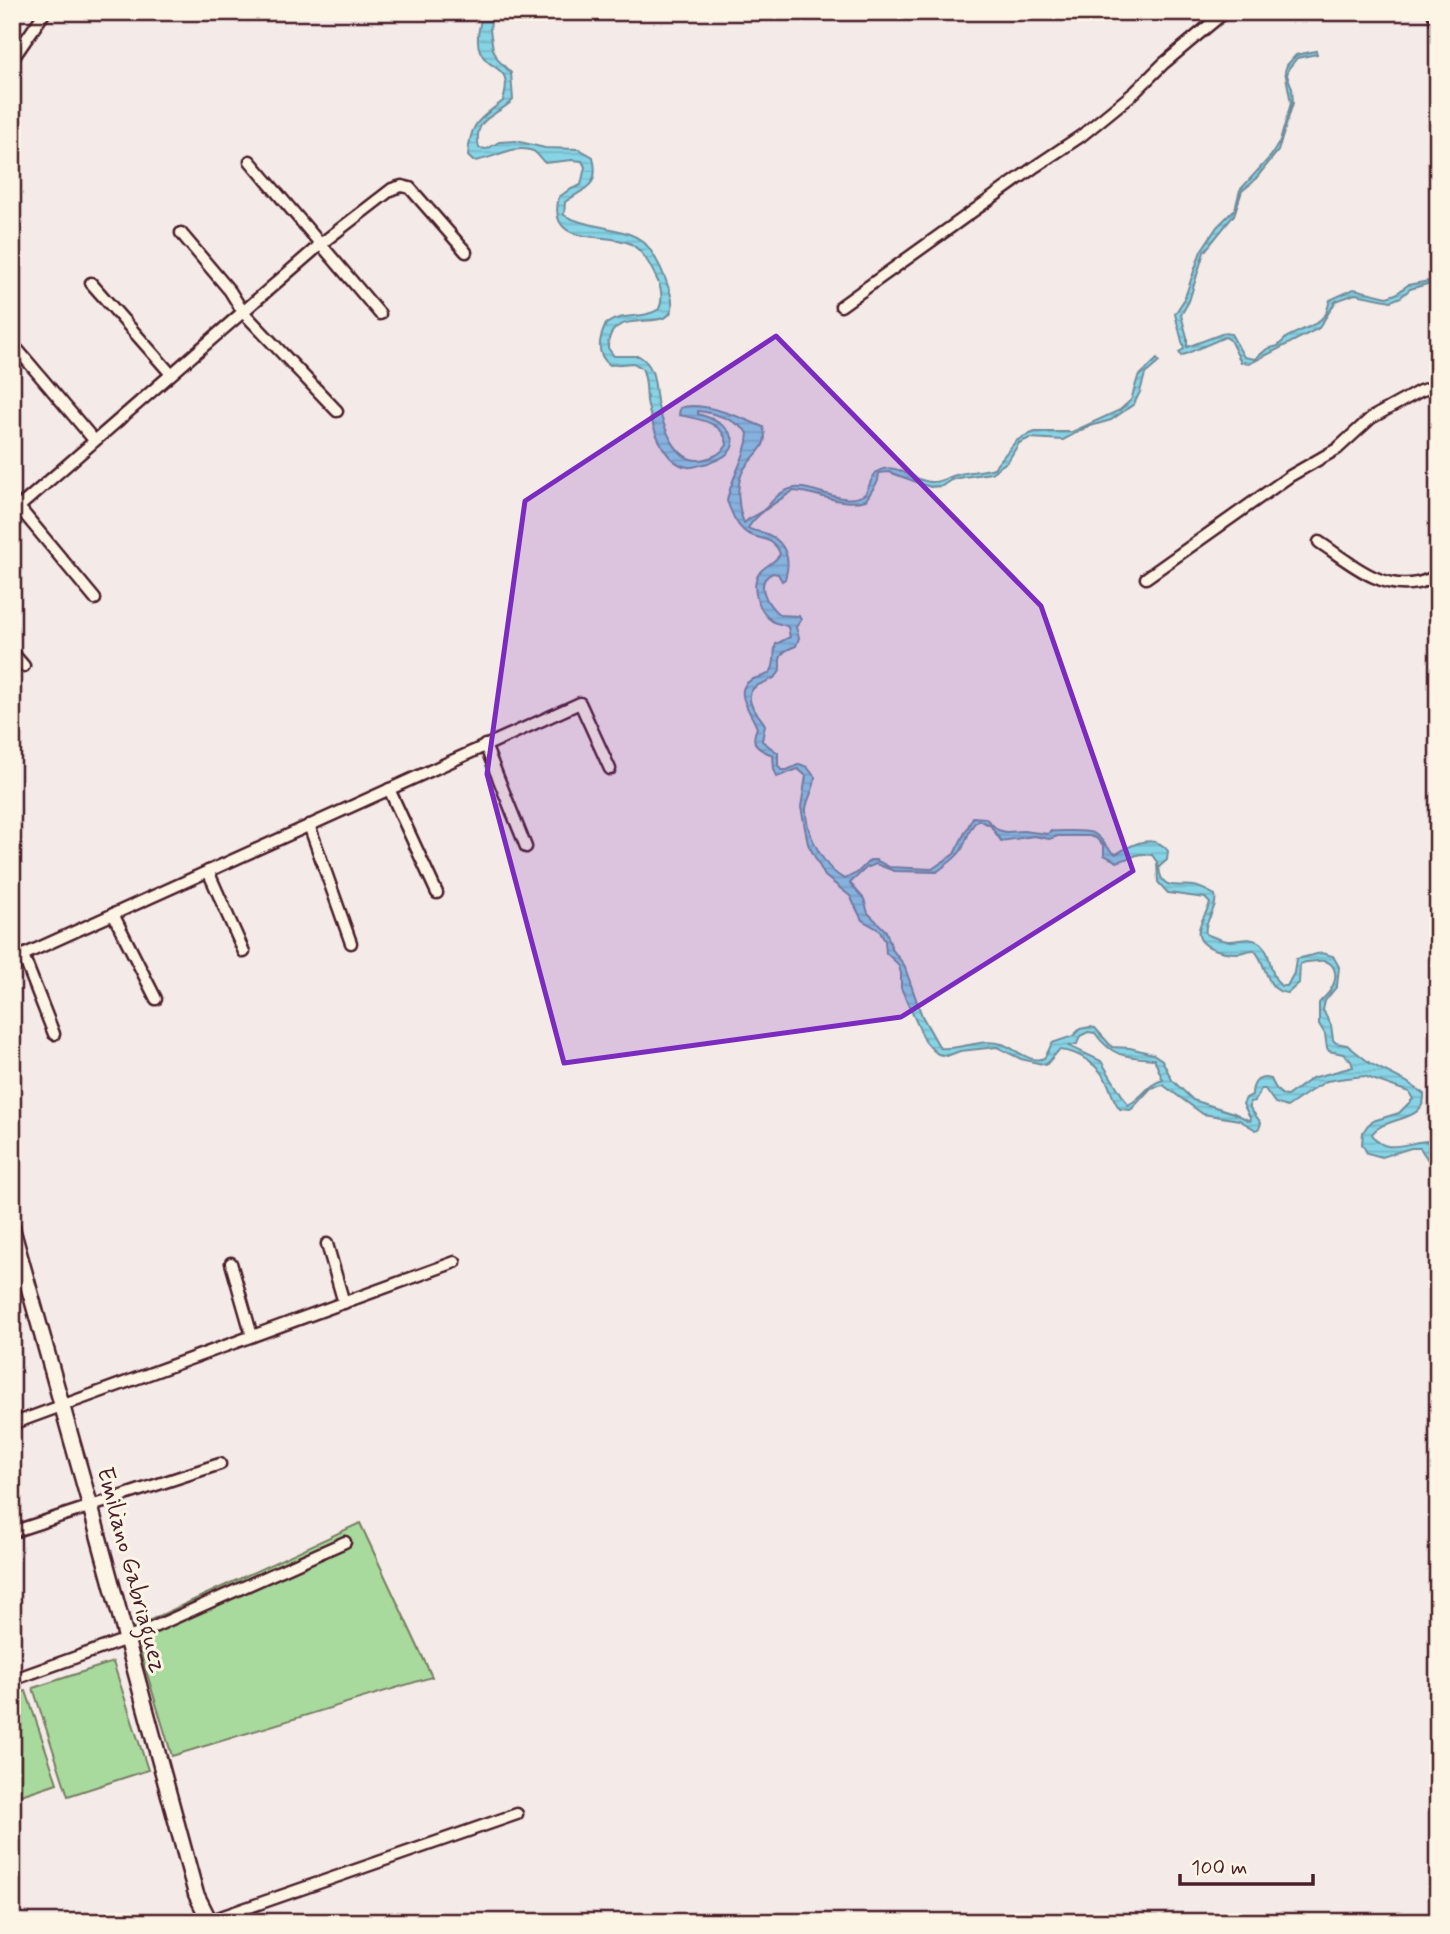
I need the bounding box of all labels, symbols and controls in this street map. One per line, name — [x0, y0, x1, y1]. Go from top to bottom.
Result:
street label: Emiliano Gabriaguez — [86, 1464, 173, 1677]
scale bar — [1180, 1843, 1314, 1887]
text: 100 m — [1191, 1854, 1247, 1882]

